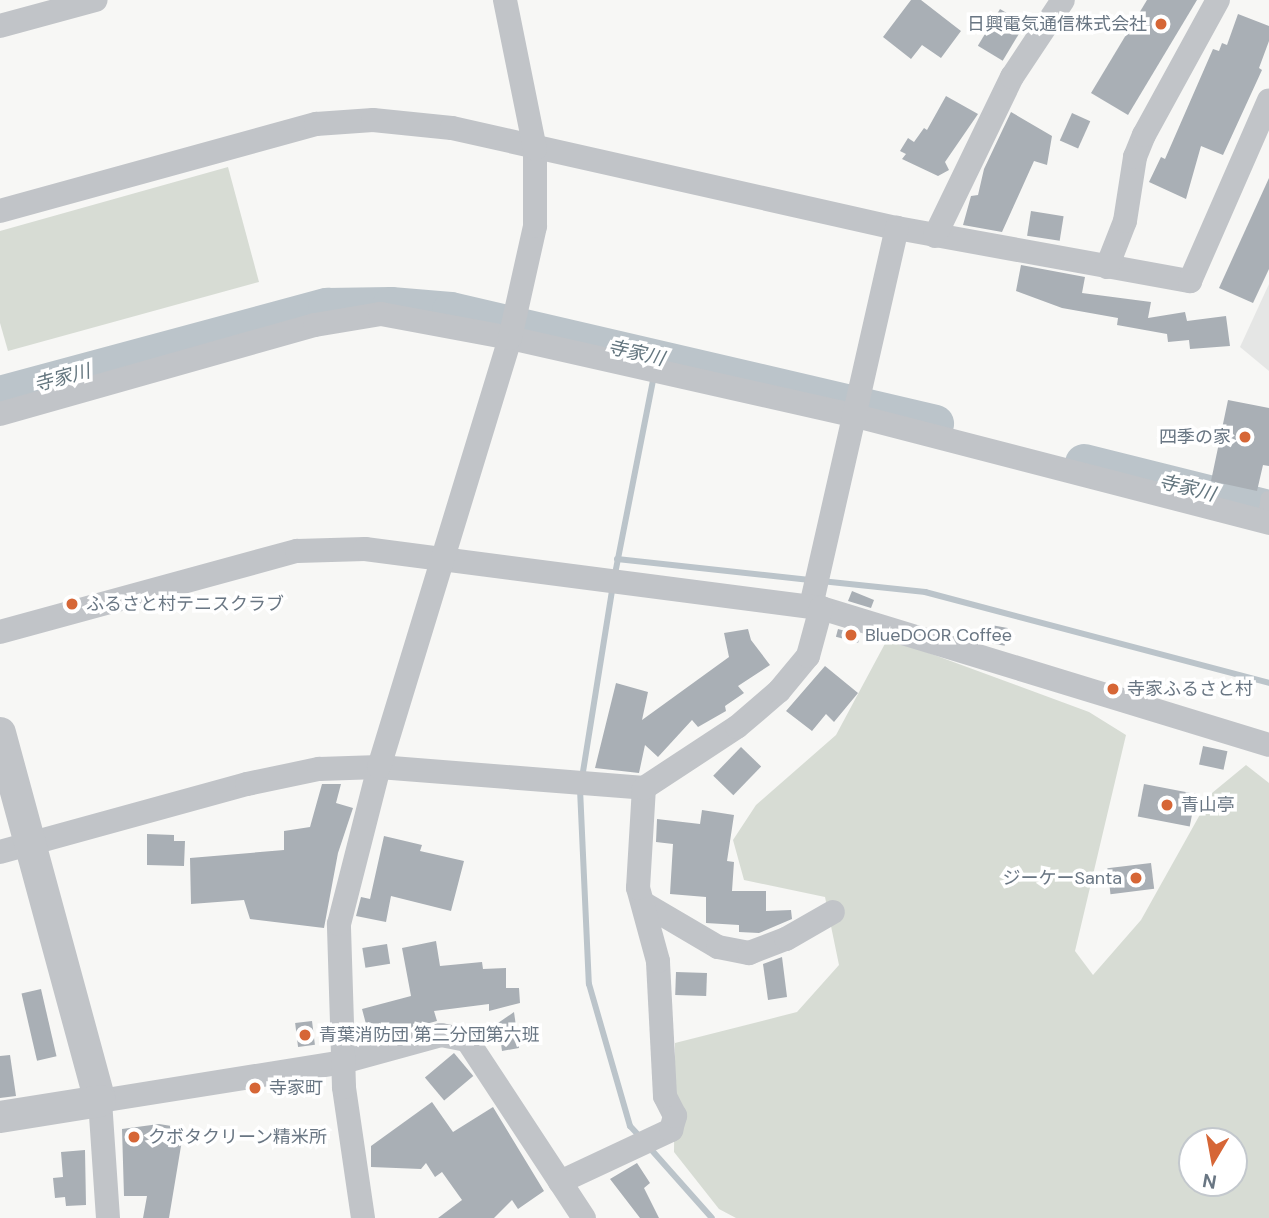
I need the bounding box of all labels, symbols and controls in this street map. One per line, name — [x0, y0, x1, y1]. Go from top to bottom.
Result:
place label: 日興電気通信株式会社 — [967, 13, 1147, 35]
marker: 日興電気通信株式会社 — [1153, 16, 1169, 32]
water label: 寺家川 — [606, 335, 666, 371]
water label: 寺家川 — [32, 360, 92, 396]
place label: 四季の家 — [1159, 426, 1231, 448]
marker: 四季の家 — [1237, 429, 1253, 445]
water label: 寺家川 — [1157, 470, 1217, 506]
place label: ふるさと村テニスクラブ — [86, 593, 284, 615]
marker: ふるさと村テニスクラブ — [64, 596, 80, 612]
place label: BlueDOOR Coffee — [865, 624, 1012, 646]
marker: BlueDOOR Coffee — [843, 627, 859, 643]
place label: 寺家ふるさと村 — [1127, 678, 1253, 700]
marker: 寺家ふるさと村 — [1105, 681, 1121, 697]
place label: 青山亭 — [1181, 794, 1235, 816]
marker: 青山亭 — [1159, 797, 1175, 813]
place label: ジーケーSanta — [1003, 867, 1122, 889]
marker: ジーケーSanta — [1128, 870, 1144, 886]
place label: 青葉消防団 第二分団第六班 — [319, 1024, 540, 1046]
marker: 青葉消防団 第二分団第六班 — [297, 1027, 313, 1043]
place label: 寺家町 — [269, 1077, 323, 1099]
marker: 寺家町 — [247, 1080, 263, 1096]
place label: クボタクリーン精米所 — [148, 1126, 328, 1148]
north arrow — [1178, 1127, 1248, 1197]
marker: クボタクリーン精米所 — [126, 1129, 142, 1145]
text: N — [1201, 1168, 1219, 1195]

